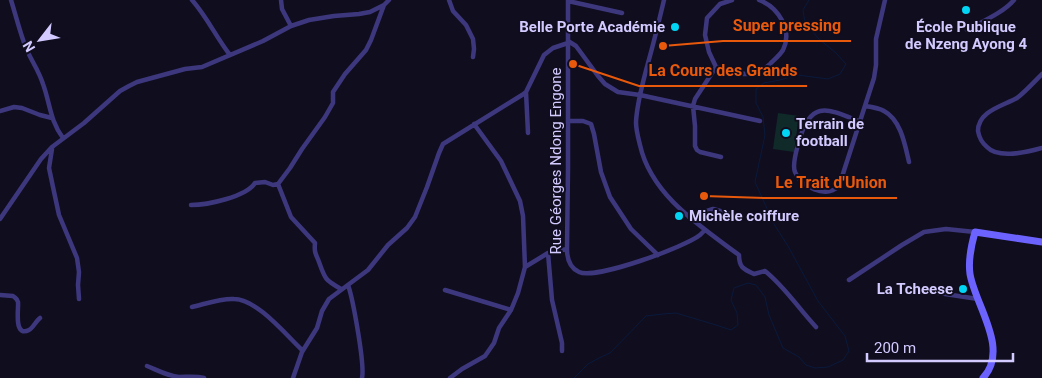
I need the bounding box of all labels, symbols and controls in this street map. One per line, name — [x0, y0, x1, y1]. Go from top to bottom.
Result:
marker: École Publique de Nzeng Ayong 4 — [960, 4, 972, 16]
callout: Super pressing — [723, 10, 851, 41]
north arrow — [15, 15, 65, 65]
text: Super pressing — [733, 16, 841, 35]
place label: Belle Porte Académie — [519, 18, 665, 36]
place label: École Publique de Nzeng Ayong 4 — [905, 18, 1027, 53]
marker: Belle Porte Académie — [669, 21, 681, 33]
text: N — [19, 38, 38, 55]
callout: La Cours des Grands — [639, 55, 807, 86]
text: La Cours des Grands — [649, 61, 797, 80]
street label: Rue Géorges Ndong Engone — [547, 68, 565, 254]
place label: Terrain de football — [796, 115, 864, 150]
marker: Terrain de football — [780, 127, 792, 139]
callout: Le Trait d'Union — [765, 167, 897, 198]
text: Le Trait d'Union — [775, 173, 887, 192]
place label: Michèle coiffure — [689, 207, 799, 225]
marker: Michèle coiffure — [673, 210, 685, 222]
place label: La Tcheese — [877, 280, 953, 298]
marker: La Tcheese — [957, 283, 969, 295]
scale bar — [867, 330, 1013, 362]
text: 200 m — [874, 339, 916, 357]

